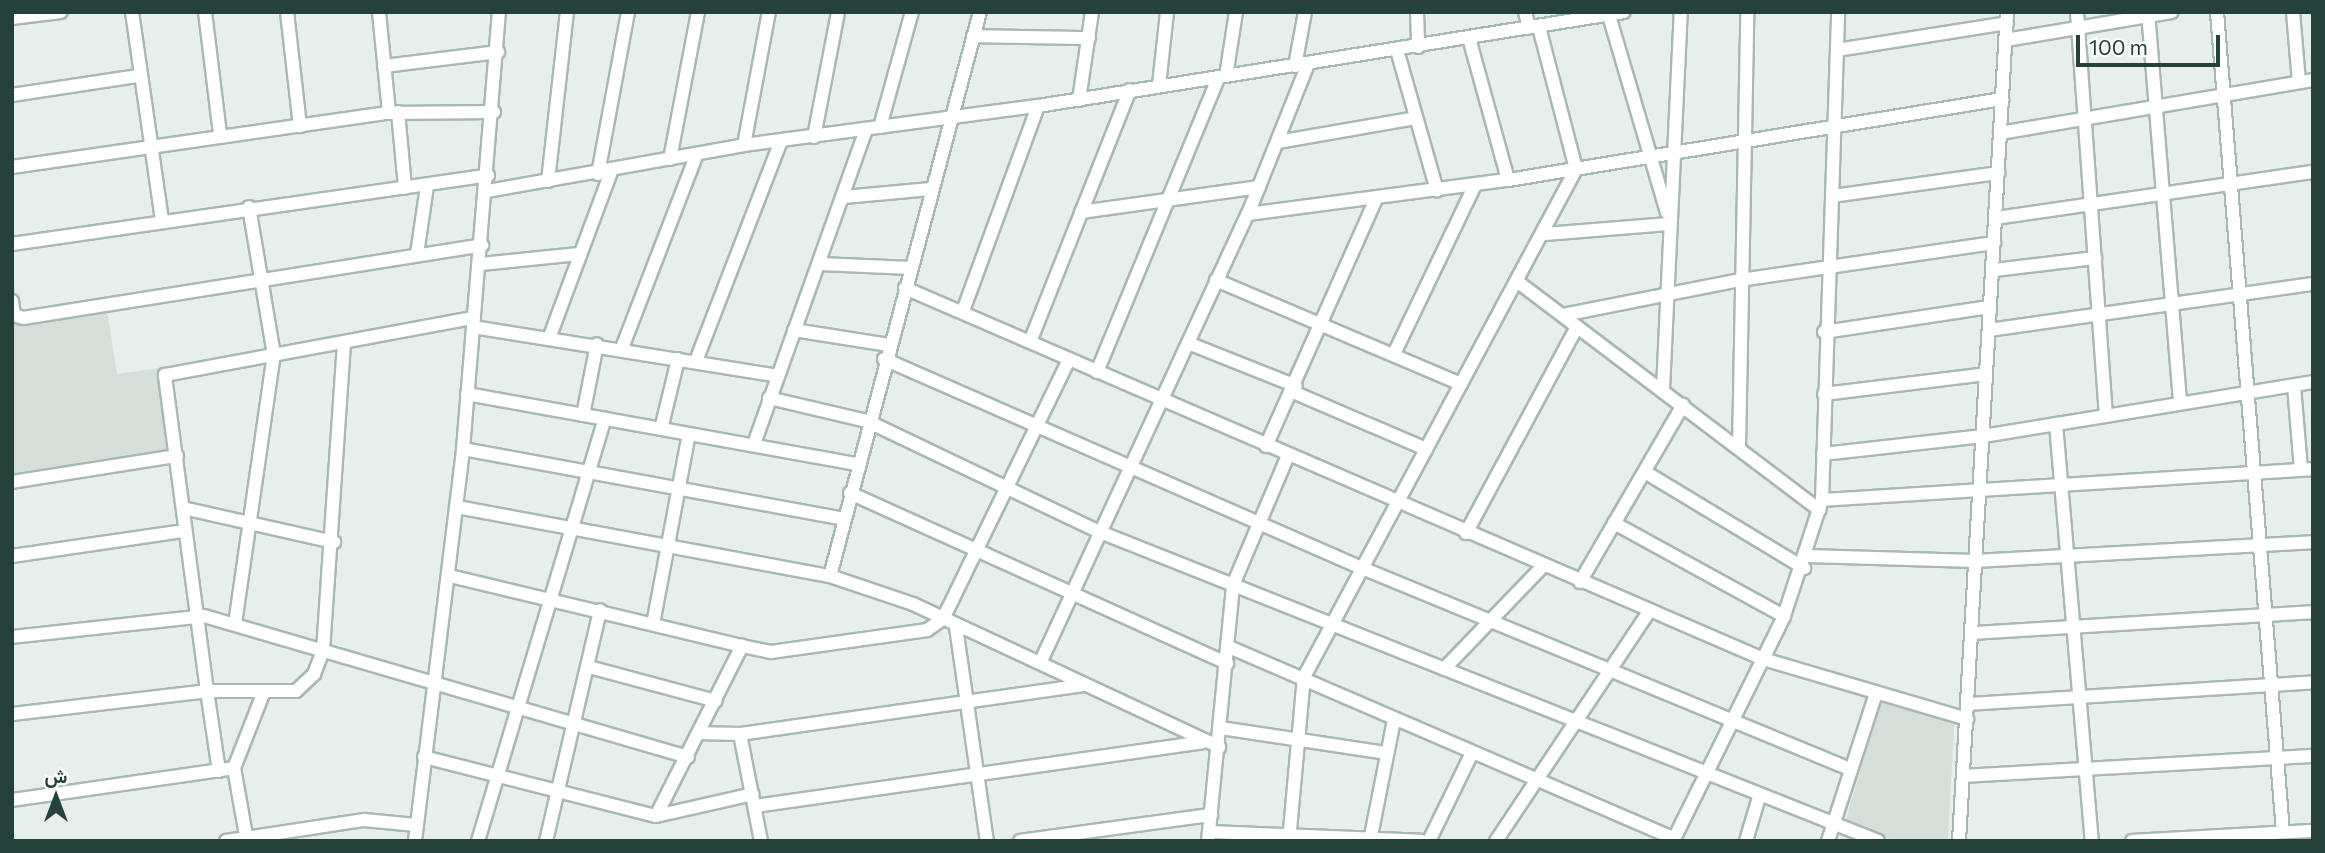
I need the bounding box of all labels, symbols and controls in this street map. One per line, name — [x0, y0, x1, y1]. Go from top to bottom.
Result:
scale bar — [2080, 21, 2224, 65]
text: 100 m — [2089, 34, 2148, 59]
north arrow — [21, 762, 91, 832]
text: ش — [45, 764, 67, 787]

